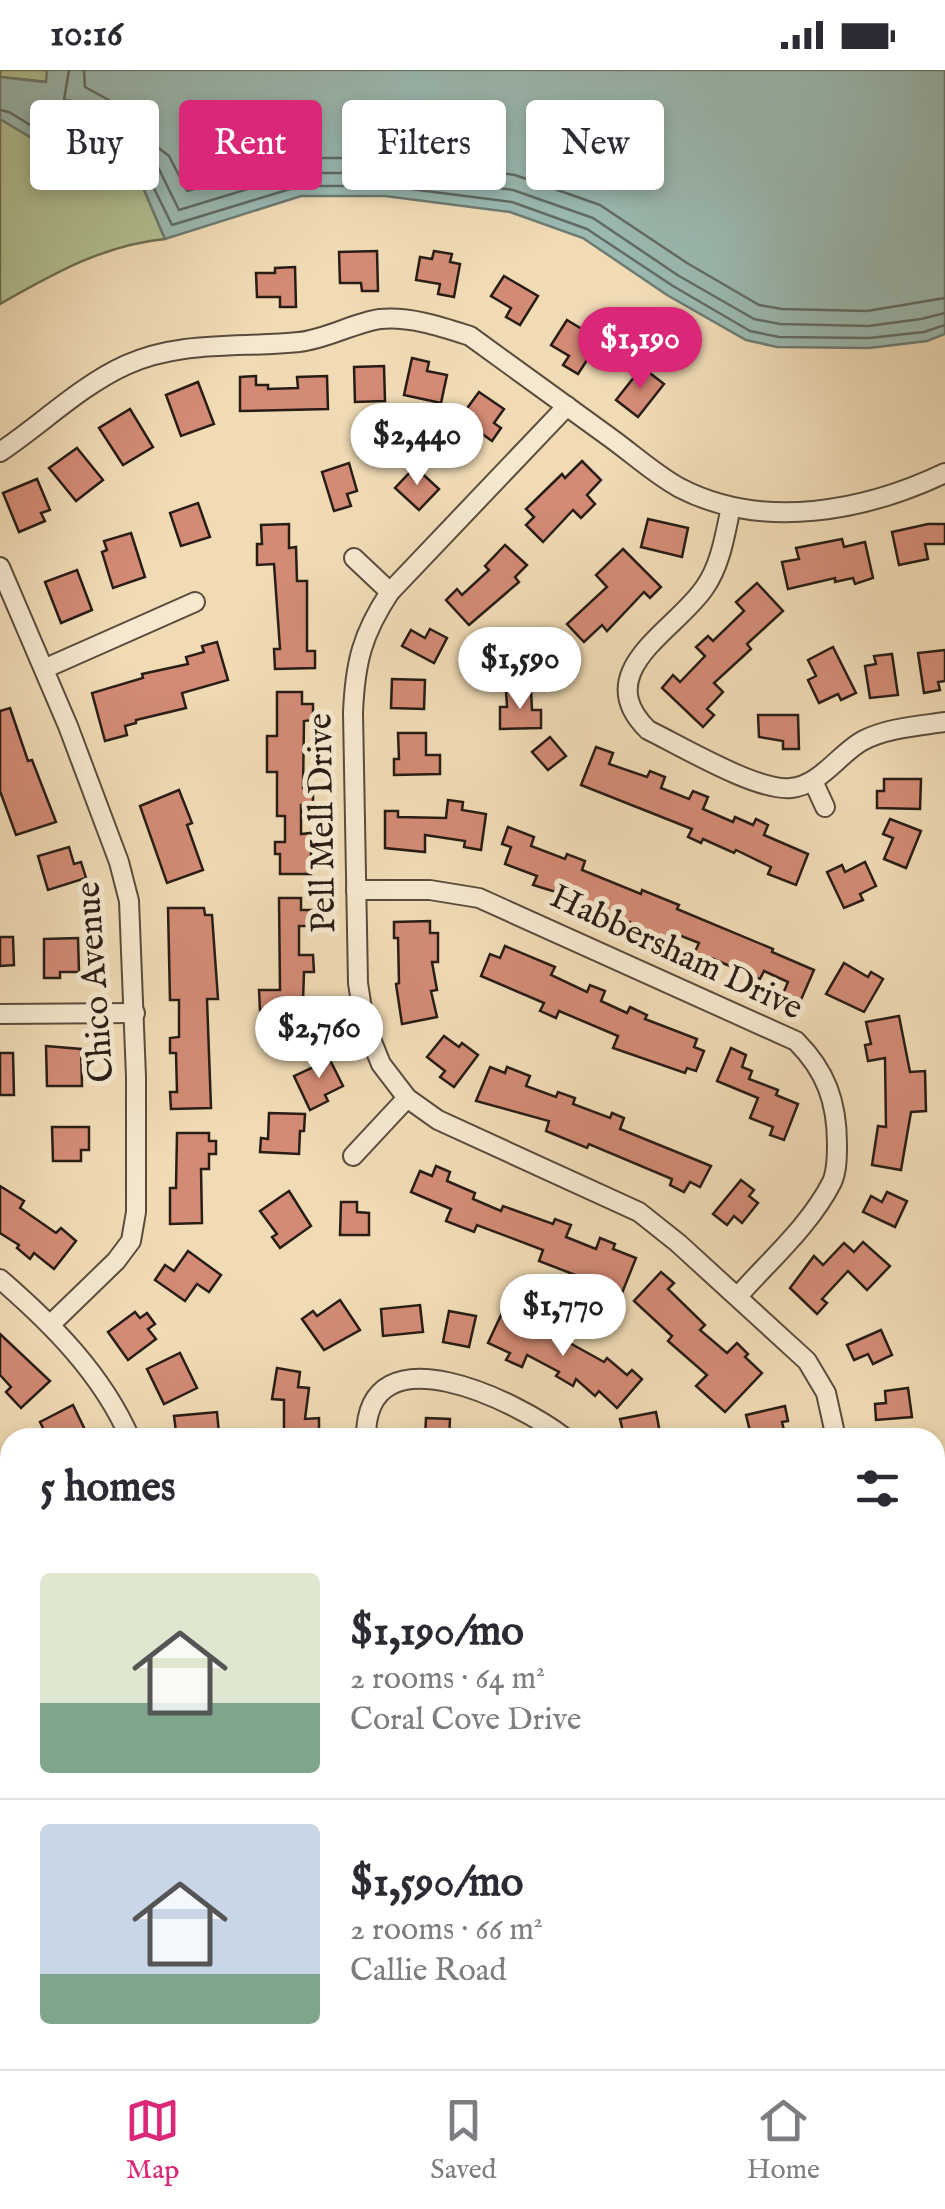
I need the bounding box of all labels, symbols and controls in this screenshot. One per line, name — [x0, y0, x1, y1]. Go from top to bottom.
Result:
text: 10:16 — [50, 11, 123, 59]
chip: Buy — [30, 100, 159, 190]
chip: Rent — [179, 100, 322, 190]
chip: Filters — [342, 100, 506, 190]
chip: New — [526, 100, 664, 190]
pin: $1,190 — [559, 307, 721, 392]
text: $1,190 — [600, 319, 680, 360]
pin: $2,440 — [336, 403, 498, 488]
text: $2,440 — [372, 415, 462, 456]
pin: $1,590 — [439, 627, 601, 712]
text: $1,590 — [480, 639, 560, 680]
street label: Pell Mell Drive — [299, 713, 347, 933]
street label: Habbersham Drive — [542, 875, 810, 1031]
street label: Chico Avenue — [67, 880, 125, 1084]
pin: $2,760 — [238, 996, 400, 1081]
text: $2,760 — [277, 1008, 361, 1049]
pin: $1,770 — [482, 1274, 644, 1359]
text: $1,770 — [522, 1286, 604, 1327]
icon: filters — [850, 1461, 905, 1516]
text: 5 homes — [40, 1462, 176, 1515]
text: $1,190/mo — [350, 1606, 524, 1659]
icon: home — [120, 1613, 240, 1733]
text: 2 rooms · 64 m² — [350, 1659, 545, 1700]
text: Coral Cove Drive — [350, 1700, 581, 1741]
text: $1,590/mo — [350, 1857, 524, 1910]
icon: home — [120, 1864, 240, 1984]
text: 2 rooms · 66 m² — [350, 1910, 543, 1951]
text: Callie Road — [350, 1951, 507, 1992]
tab: Map — [125, 2093, 180, 2188]
tab: Saved — [430, 2093, 497, 2188]
tab: Home — [747, 2093, 820, 2188]

